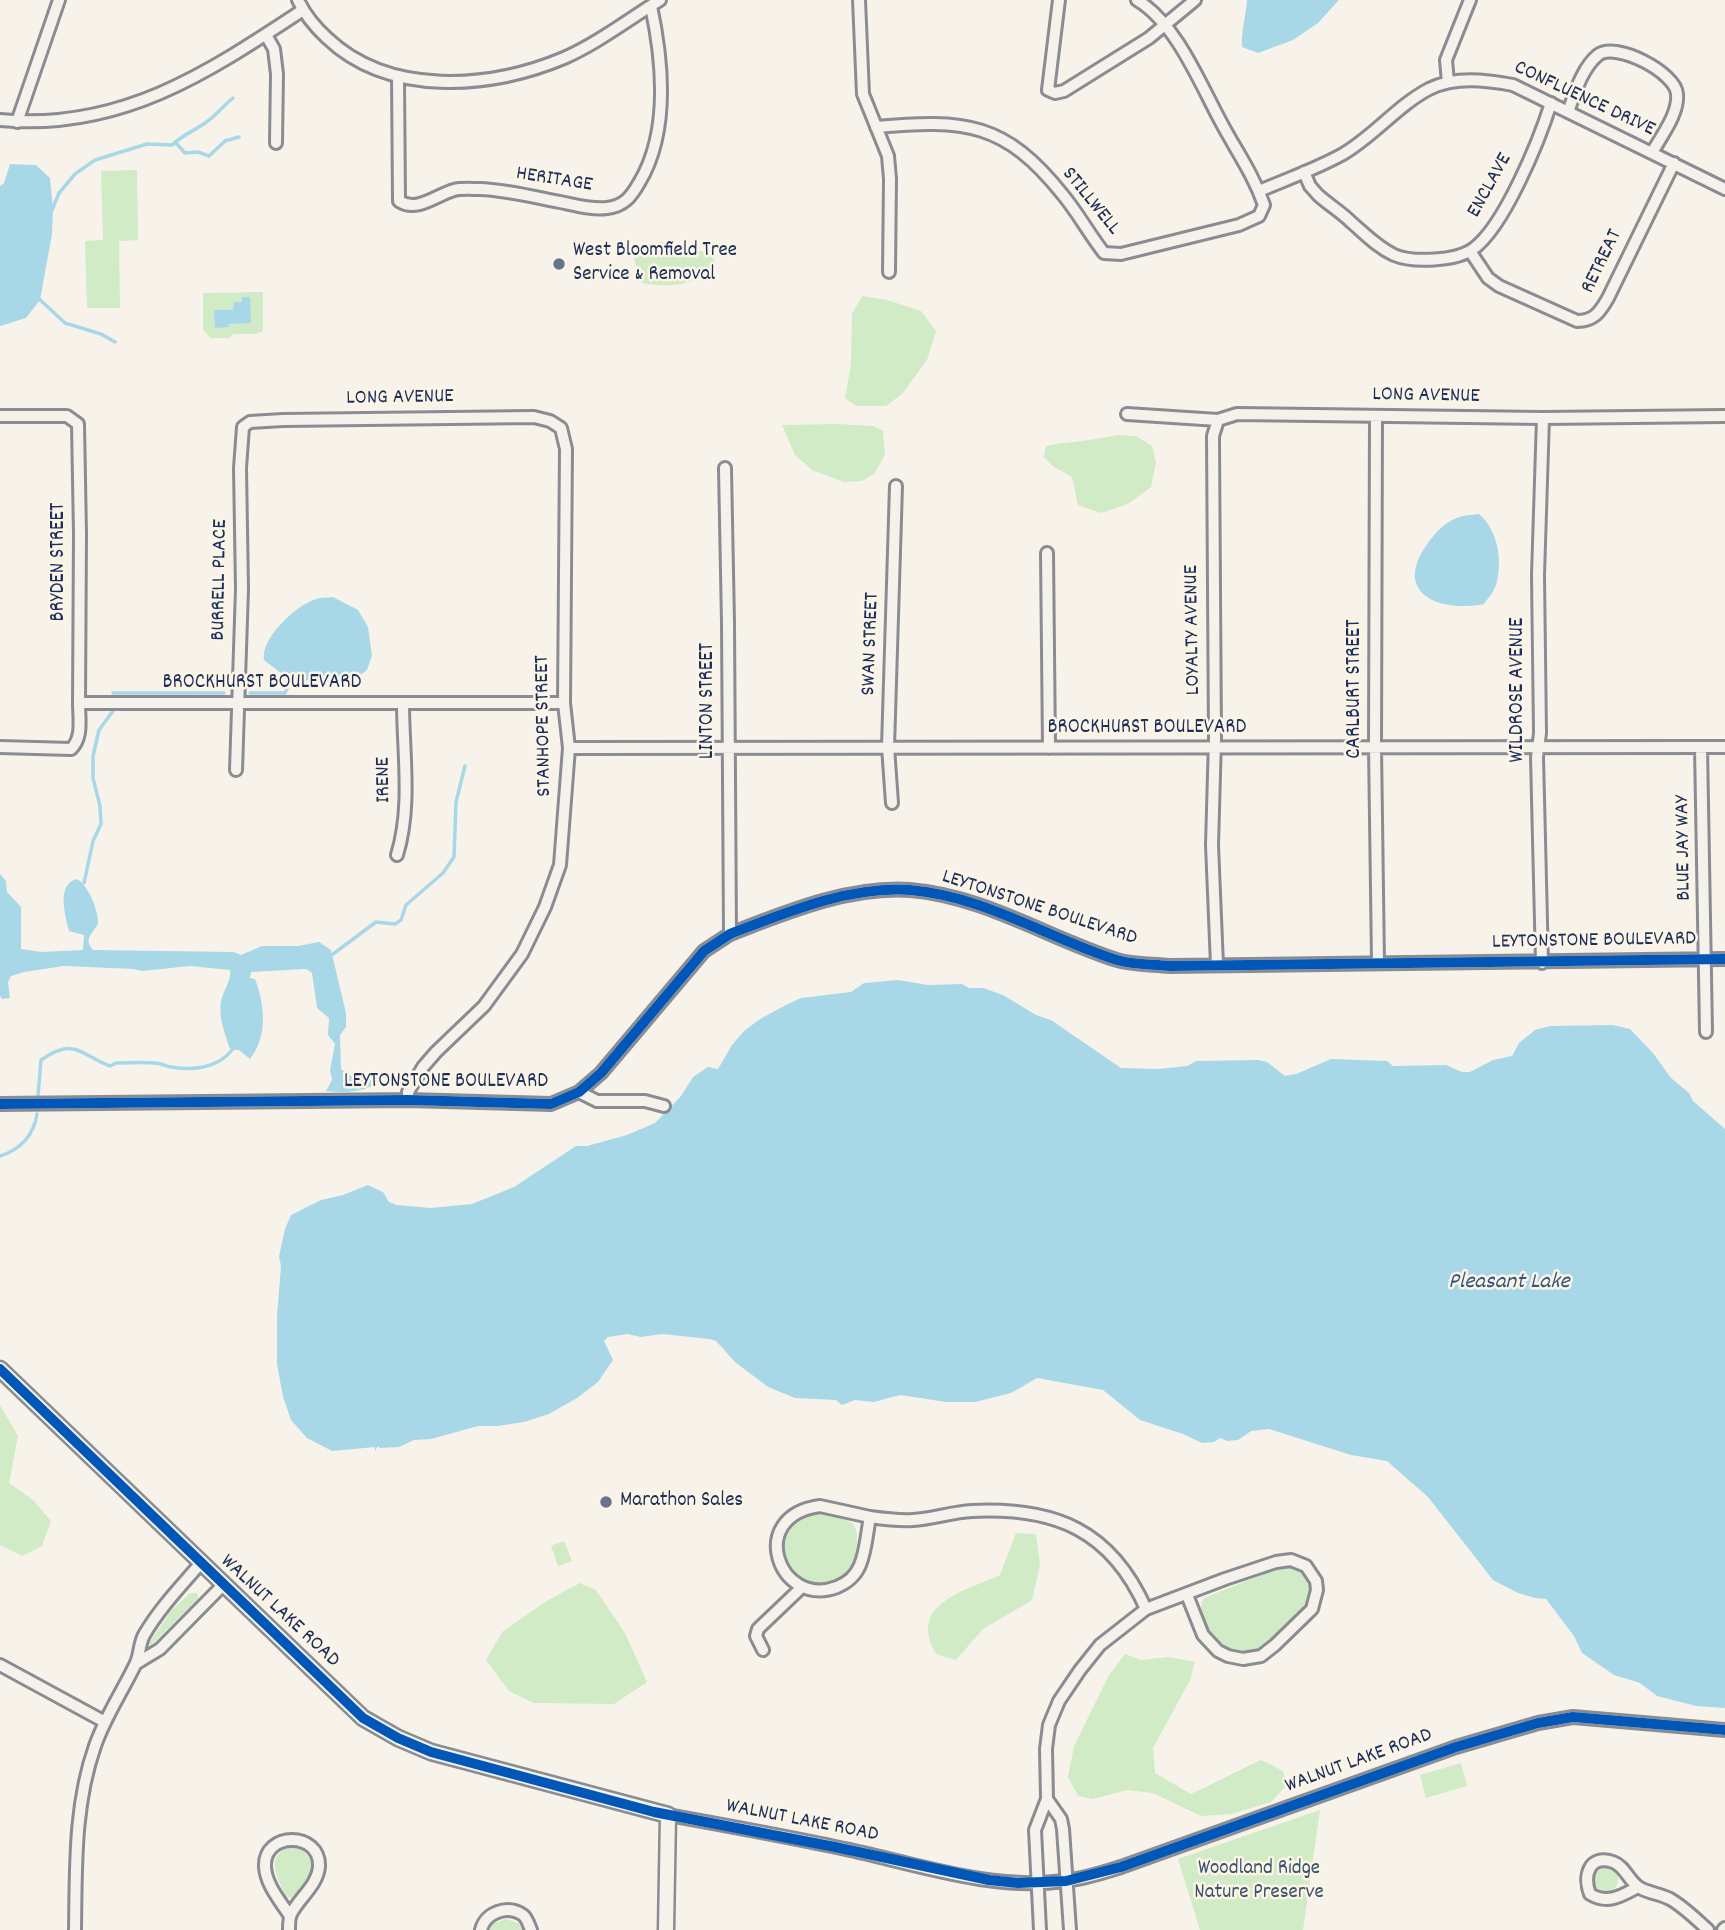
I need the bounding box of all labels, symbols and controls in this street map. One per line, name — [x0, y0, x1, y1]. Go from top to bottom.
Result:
street label: CONFLUENCE DRIVE — [1509, 56, 1659, 144]
street label: ENCLAVE — [1463, 149, 1519, 223]
street label: HERITAGE — [514, 163, 594, 199]
street label: STILLWELL — [1055, 163, 1125, 241]
street label: RETREAT — [1577, 226, 1629, 298]
place label: West Bloomfield Tree Service & Removal — [573, 239, 737, 289]
marker: West Bloomfield Tree Service & Removal — [551, 256, 567, 272]
street label: LONG AVENUE — [1372, 383, 1480, 411]
street label: LONG AVENUE — [346, 385, 454, 413]
street label: BRYDEN STREET — [47, 503, 73, 621]
street label: BURRELL PLACE — [207, 519, 235, 641]
street label: LOYALTY AVENUE — [1180, 565, 1208, 695]
street label: SWAN STREET — [858, 592, 886, 696]
street label: WILDROSE AVENUE — [1506, 617, 1532, 763]
street label: CARLBURT STREET — [1343, 619, 1369, 759]
street label: LINTON STREET — [696, 643, 722, 759]
street label: STANHOPE STREET — [531, 655, 559, 797]
street label: BROCKHURST BOULEVARD — [163, 671, 361, 697]
street label: BROCKHURST BOULEVARD — [1048, 716, 1246, 742]
street label: IRENE — [372, 757, 398, 803]
street label: BLUE JAY WAY — [1671, 795, 1699, 901]
street label: LEYTONSTONE BOULEVARD — [938, 866, 1140, 952]
street label: LEYTONSTONE BOULEVARD — [1492, 928, 1696, 956]
street label: LEYTONSTONE BOULEVARD — [344, 1070, 548, 1096]
water label: Pleasant Lake — [1448, 1270, 1570, 1298]
place label: Marathon Sales — [620, 1489, 743, 1515]
marker: Marathon Sales — [598, 1494, 614, 1510]
street label: WALNUT LAKE ROAD — [214, 1550, 344, 1674]
street label: WALNUT LAKE ROAD — [1282, 1724, 1436, 1800]
street label: WALNUT LAKE ROAD — [724, 1795, 880, 1849]
park label: Woodland Ridge Nature Preserve — [1194, 1857, 1324, 1907]

